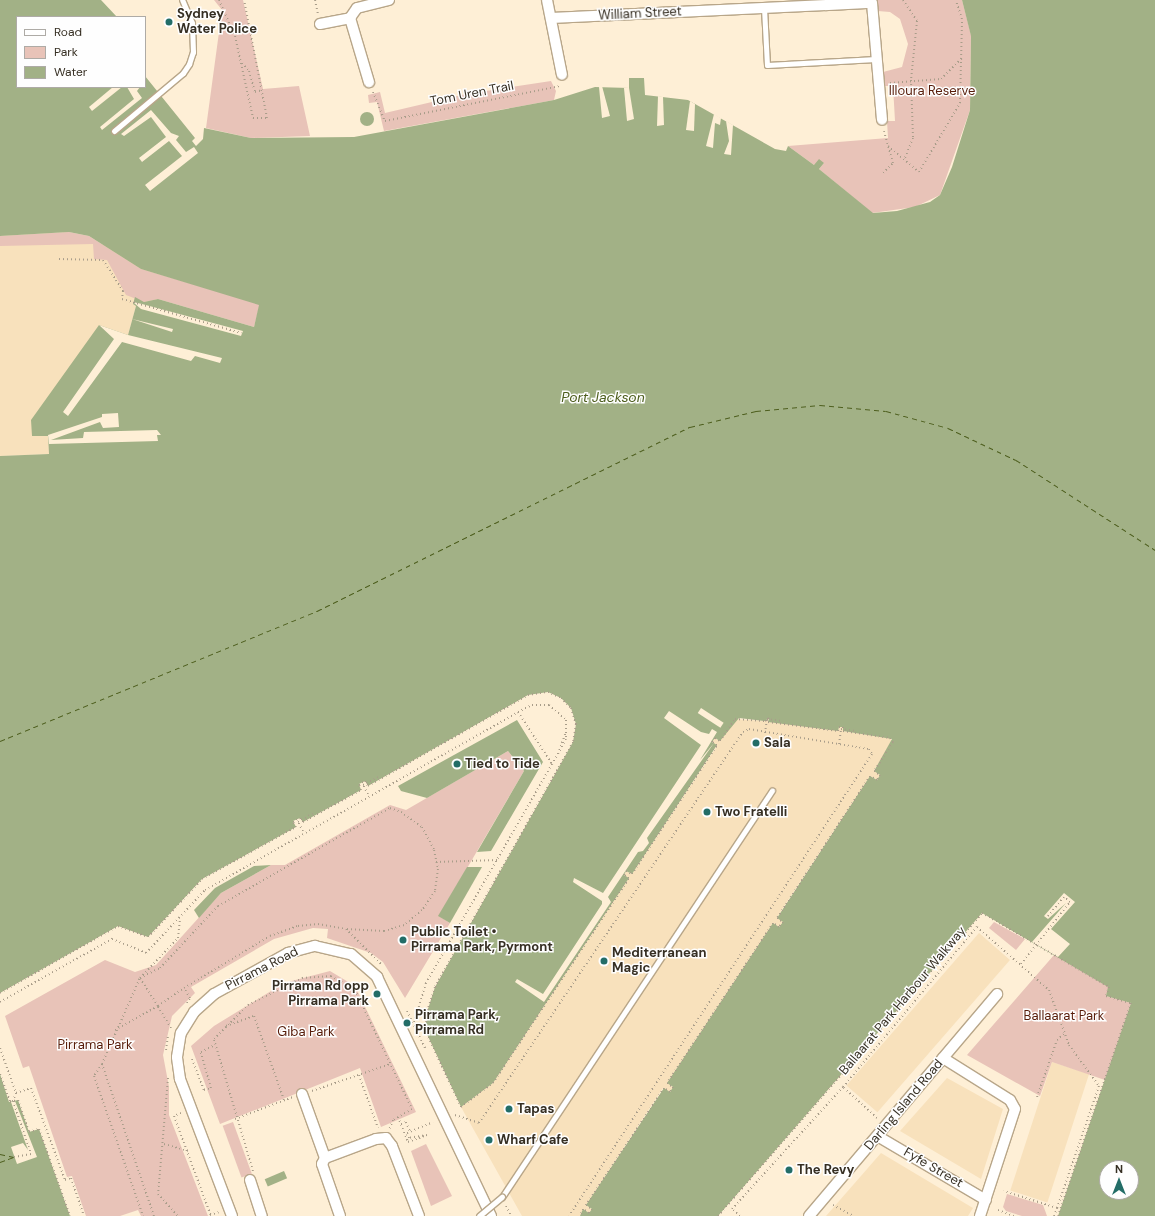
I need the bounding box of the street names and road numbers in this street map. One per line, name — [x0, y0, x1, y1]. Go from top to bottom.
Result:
street label: William Street — [598, 4, 682, 24]
street label: Tom Uren Trail — [429, 78, 515, 110]
street label: Ballaarat Park Harbour Walkway — [836, 924, 970, 1078]
street label: Pirrama Road — [223, 944, 301, 994]
street label: Darling Island Road — [861, 1056, 947, 1154]
street label: Fyfe Street — [901, 1145, 965, 1191]

